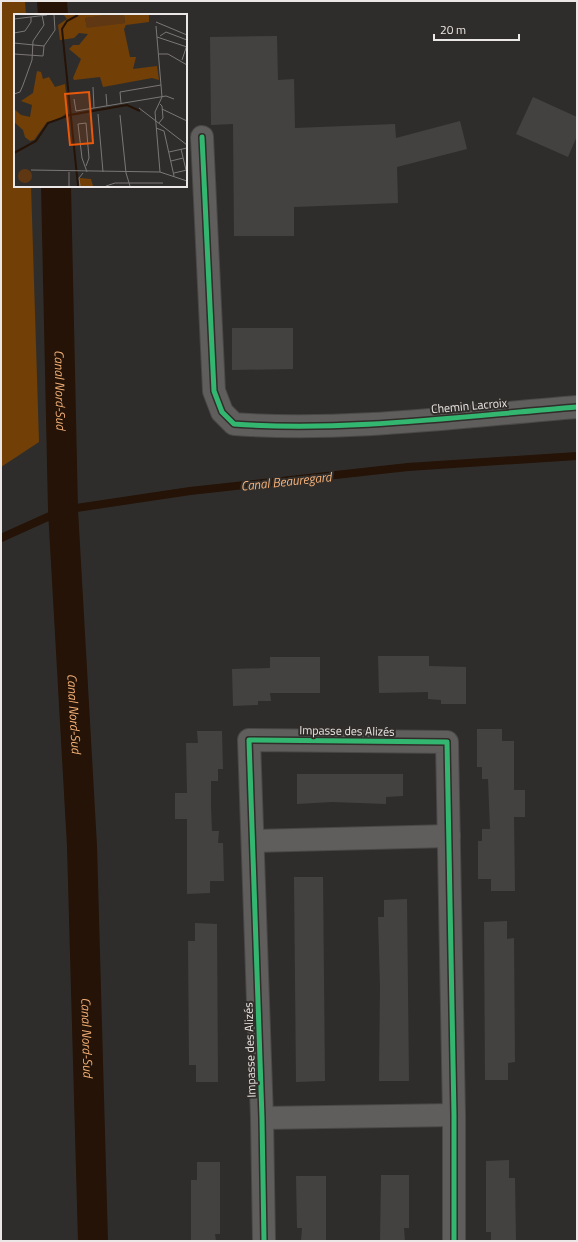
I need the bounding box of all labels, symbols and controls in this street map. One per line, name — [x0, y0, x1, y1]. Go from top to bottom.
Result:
inset map — [14, 14, 187, 187]
scale bar — [434, 16, 519, 42]
text: 20 m — [440, 20, 466, 39]
water label: Canal Nord-Sud — [50, 350, 71, 432]
street label: Chemin Lacroix — [430, 393, 508, 418]
water label: Canal Beauregard — [240, 466, 334, 496]
water label: Canal Nord-Sud — [62, 673, 87, 756]
street label: Impasse des Alizés — [299, 720, 395, 741]
water label: Canal Nord-Sud — [76, 997, 98, 1079]
street label: Impasse des Alizés — [238, 1002, 261, 1098]

